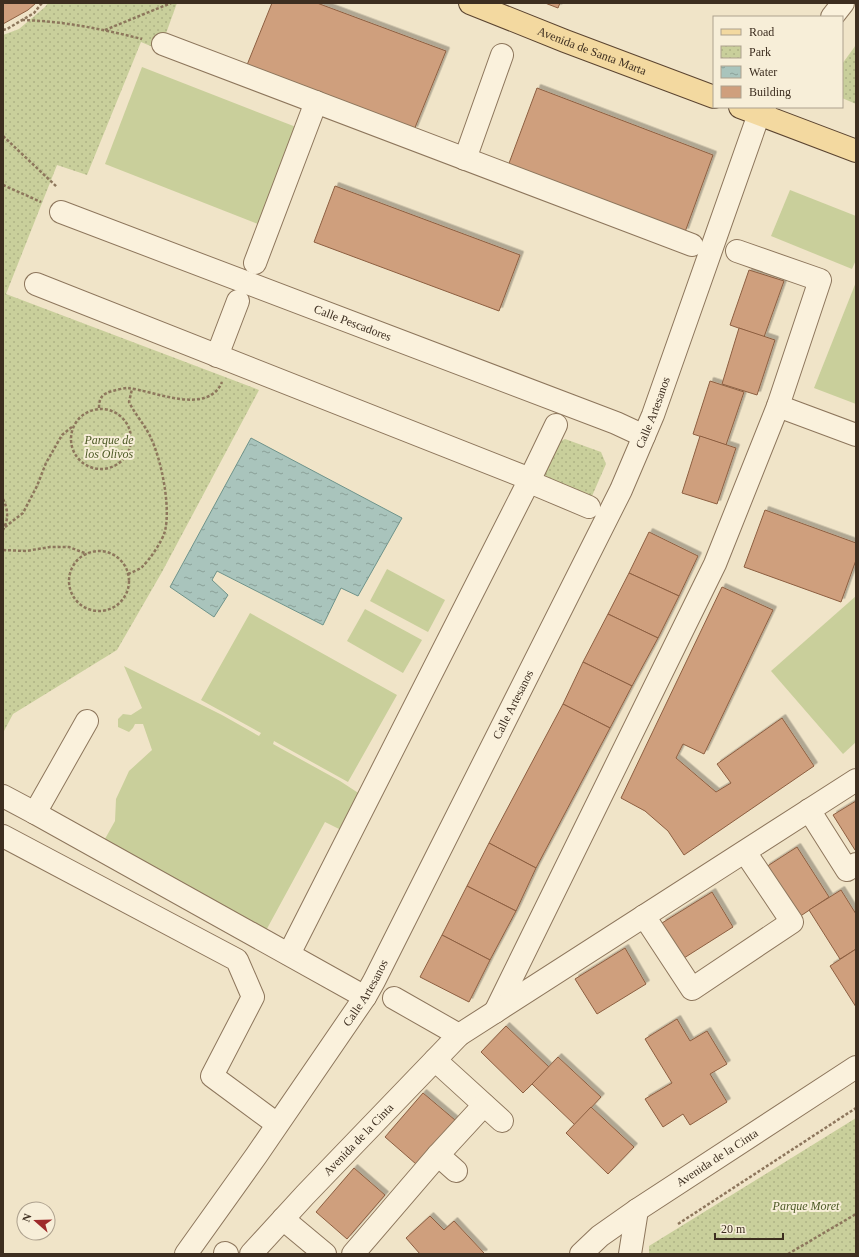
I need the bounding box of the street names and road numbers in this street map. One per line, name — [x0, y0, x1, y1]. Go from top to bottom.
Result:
street label: Avenida de Santa Marta — [535, 24, 649, 78]
street label: Calle Pescadores — [312, 302, 394, 344]
street label: Calle Artesanos — [633, 375, 673, 450]
street label: Calle Artesanos — [490, 667, 536, 742]
street label: Calle Artesanos — [340, 957, 391, 1029]
street label: Avenida de la Cinta — [320, 1100, 397, 1179]
street label: Avenida de la Cinta — [674, 1126, 761, 1190]

